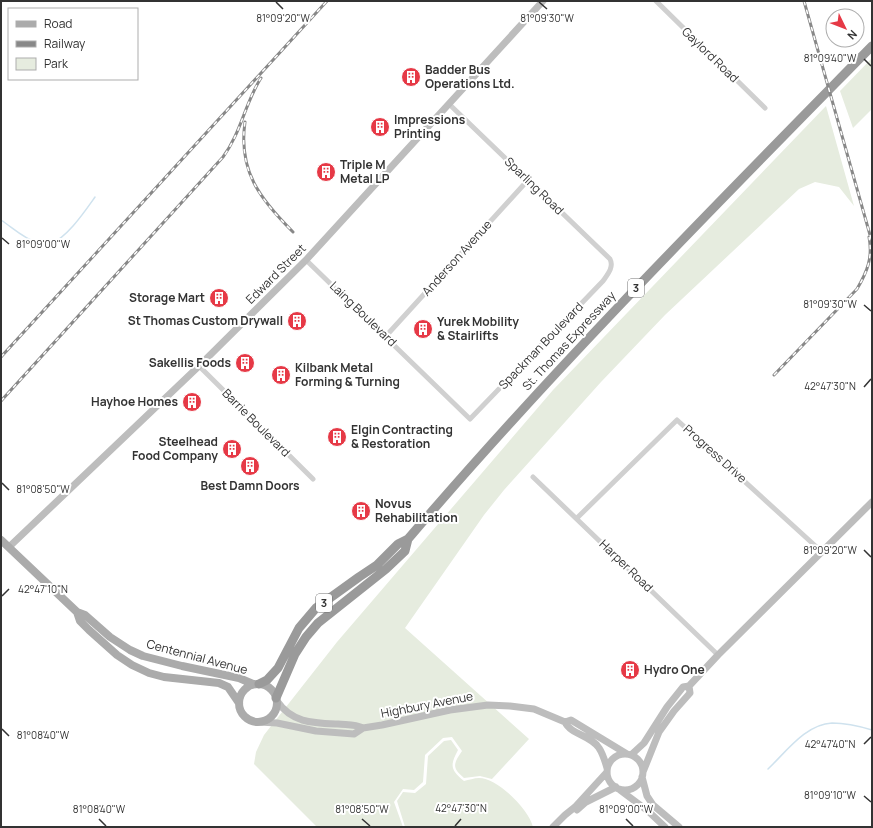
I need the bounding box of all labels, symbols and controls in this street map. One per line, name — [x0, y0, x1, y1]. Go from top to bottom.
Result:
legend — [8, 8, 138, 80]
north arrow — [825, 8, 865, 48]
text: 81°09'20"W — [256, 11, 310, 25]
text: 81°09'30"W — [520, 11, 574, 25]
text: Road — [44, 15, 72, 32]
street label: Gaylord Road — [678, 23, 743, 86]
text: N — [844, 27, 861, 43]
text: Railway — [44, 35, 86, 52]
text: 81°09'40"W — [804, 51, 857, 65]
text: Park — [44, 55, 69, 72]
place label: Badder Bus Operations Ltd. — [425, 61, 515, 92]
building icon: Badder Bus Operations Ltd. — [400, 66, 422, 88]
place label: Impressions Printing — [394, 111, 466, 142]
building icon: Impressions Printing — [369, 116, 391, 138]
street label: Sparling Road — [501, 153, 568, 218]
place label: Triple M Metal LP — [340, 156, 390, 187]
building icon: Triple M Metal LP — [315, 161, 337, 183]
street label: Anderson Avenue — [418, 216, 495, 299]
text: 81°09'00"W — [16, 237, 71, 251]
street label: Edward Street — [242, 240, 310, 307]
street label: Laing Boulevard — [326, 277, 401, 350]
road number: 3 — [628, 279, 644, 297]
building icon: Storage Mart — [208, 287, 230, 309]
street label: St. Thomas Expressway — [518, 287, 620, 394]
place label: Storage Mart — [129, 289, 205, 306]
text: 81°09'30"W — [803, 297, 857, 311]
street label: Spackman Boulevard — [495, 298, 587, 393]
building icon: St Thomas Custom Drywall — [286, 310, 308, 332]
place label: St Thomas Custom Drywall — [128, 312, 283, 329]
place label: Yurek Mobility & Stairlifts — [437, 313, 519, 344]
building icon: Yurek Mobility & Stairlifts — [412, 318, 434, 340]
building icon: Sakellis Foods — [234, 352, 256, 374]
place label: Sakellis Foods — [149, 354, 231, 371]
place label: Kilbank Metal Forming & Turning — [295, 359, 400, 390]
building icon: Kilbank Metal Forming & Turning — [270, 364, 292, 386]
text: 42°47'30"N — [804, 379, 856, 393]
street label: Barrie Boulevard — [219, 385, 294, 460]
building icon: Hayhoe Homes — [181, 391, 203, 413]
place label: Hayhoe Homes — [91, 393, 178, 410]
place label: Elgin Contracting & Restoration — [351, 421, 453, 452]
street label: Progress Drive — [680, 421, 751, 487]
building icon: Elgin Contracting & Restoration — [326, 426, 348, 448]
place label: Steelhead Food Company — [132, 433, 218, 464]
building icon: Steelhead Food Company — [221, 438, 243, 460]
building icon: Best Damn Doors — [239, 455, 261, 477]
place label: Best Damn Doors — [200, 477, 300, 494]
text: 81°08'50"W — [16, 482, 70, 496]
place label: Novus Rehabilitation — [375, 495, 458, 526]
building icon: Novus Rehabilitation — [350, 500, 372, 522]
street label: Harper Road — [596, 536, 657, 596]
text: 81°09'20"W — [803, 543, 857, 557]
text: 42°47'10"N — [18, 582, 68, 596]
road number: 3 — [316, 594, 332, 612]
street label: Centennial Avenue — [145, 635, 250, 678]
building icon: Hydro One — [619, 659, 641, 681]
place label: Hydro One — [644, 661, 705, 678]
street label: Highbury Avenue — [379, 687, 474, 722]
text: 81°08'40"W — [17, 728, 70, 742]
text: 42°47'40"N — [805, 737, 856, 751]
text: 81°09'10"W — [804, 788, 857, 802]
text: 42°47'30"N — [435, 801, 487, 815]
text: 81°08'40"W — [73, 802, 126, 816]
text: 81°08'50"W — [335, 802, 389, 816]
text: 81°09'00"W — [599, 802, 654, 816]

